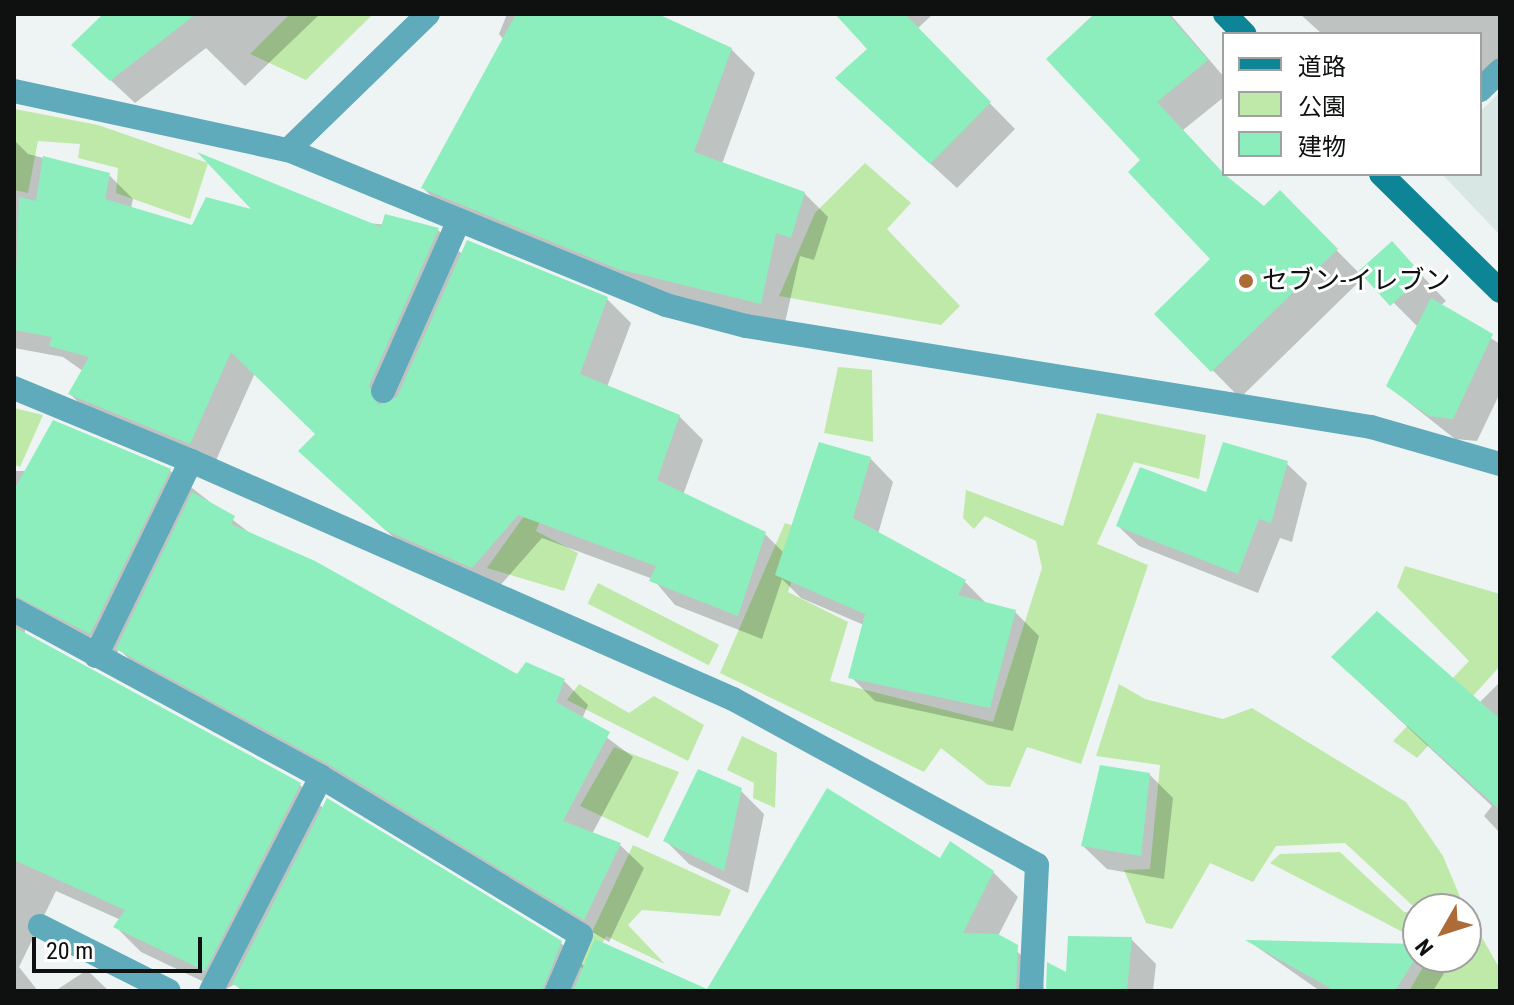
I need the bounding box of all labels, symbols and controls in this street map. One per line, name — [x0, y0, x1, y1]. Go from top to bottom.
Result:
legend — [1222, 32, 1482, 176]
text: 道路 — [1298, 53, 1346, 81]
text: 公園 — [1298, 93, 1346, 121]
text: 建物 — [1298, 133, 1346, 161]
place label: セブン-イレブン — [1262, 265, 1450, 297]
marker: セブン-イレブン — [1237, 272, 1255, 290]
north arrow — [1402, 893, 1482, 973]
scale bar — [36, 921, 206, 971]
text: N — [1411, 934, 1438, 960]
text: 20 m — [46, 937, 93, 965]

